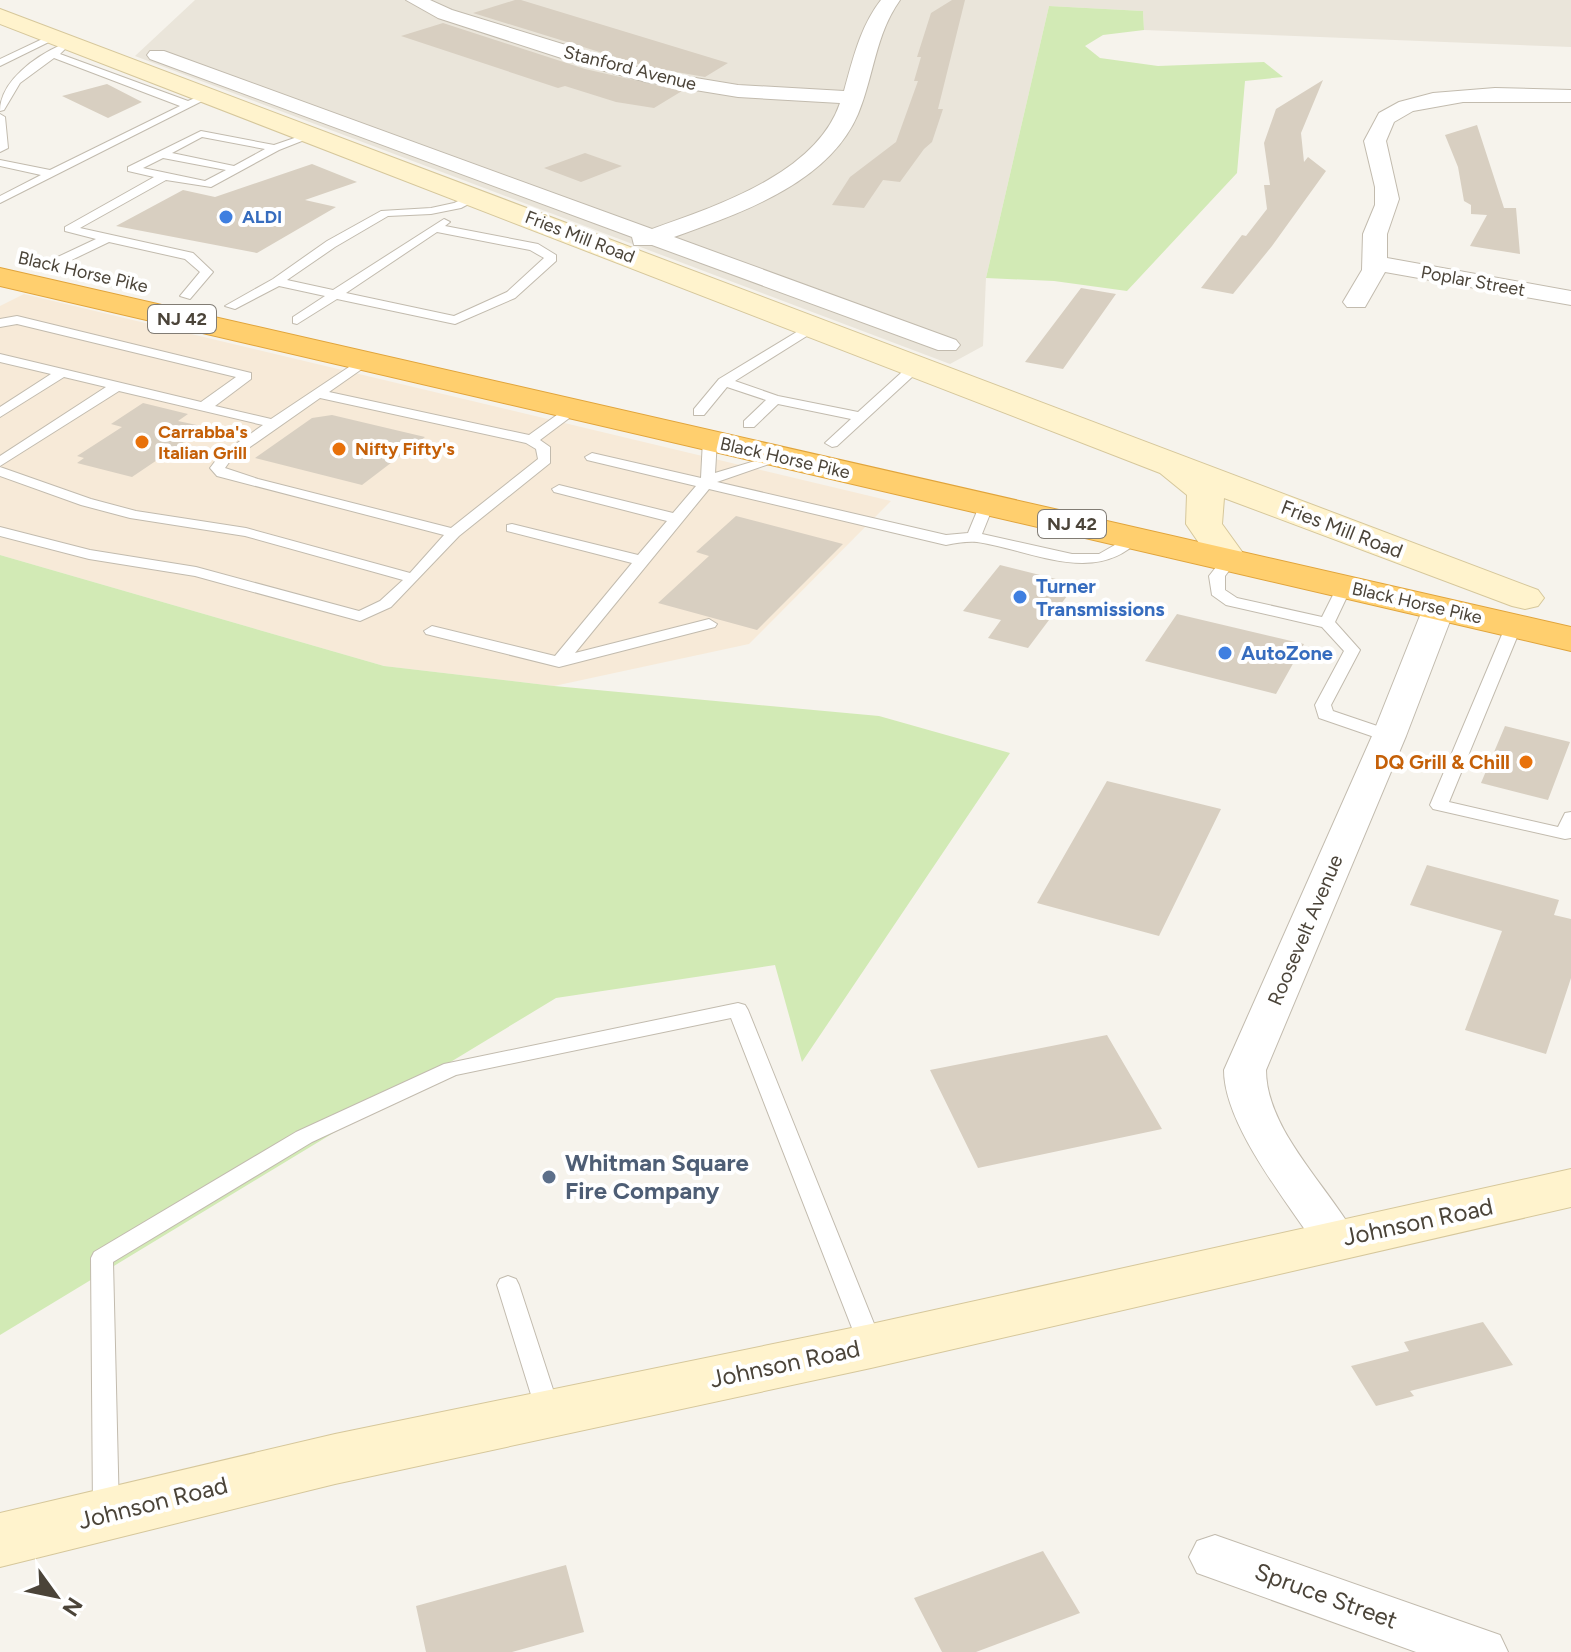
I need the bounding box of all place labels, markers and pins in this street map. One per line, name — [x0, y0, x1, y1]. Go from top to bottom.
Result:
place label: ALDI — [242, 206, 282, 228]
marker: ALDI — [217, 208, 235, 226]
place label: Carrabba's Italian Grill — [158, 421, 248, 464]
marker: Carrabba's Italian Grill — [133, 433, 151, 451]
place label: Nifty Fifty's — [355, 438, 455, 460]
marker: Nifty Fifty's — [330, 440, 348, 458]
place label: Turner Transmissions — [1036, 574, 1165, 621]
marker: Turner Transmissions — [1011, 588, 1029, 606]
place label: AutoZone — [1241, 641, 1333, 665]
marker: AutoZone — [1216, 644, 1234, 662]
place label: DQ Grill & Chill — [1375, 750, 1510, 774]
marker: DQ Grill & Chill — [1517, 753, 1535, 771]
place label: Whitman Square Fire Company — [565, 1148, 749, 1205]
marker: Whitman Square Fire Company — [540, 1168, 558, 1186]

